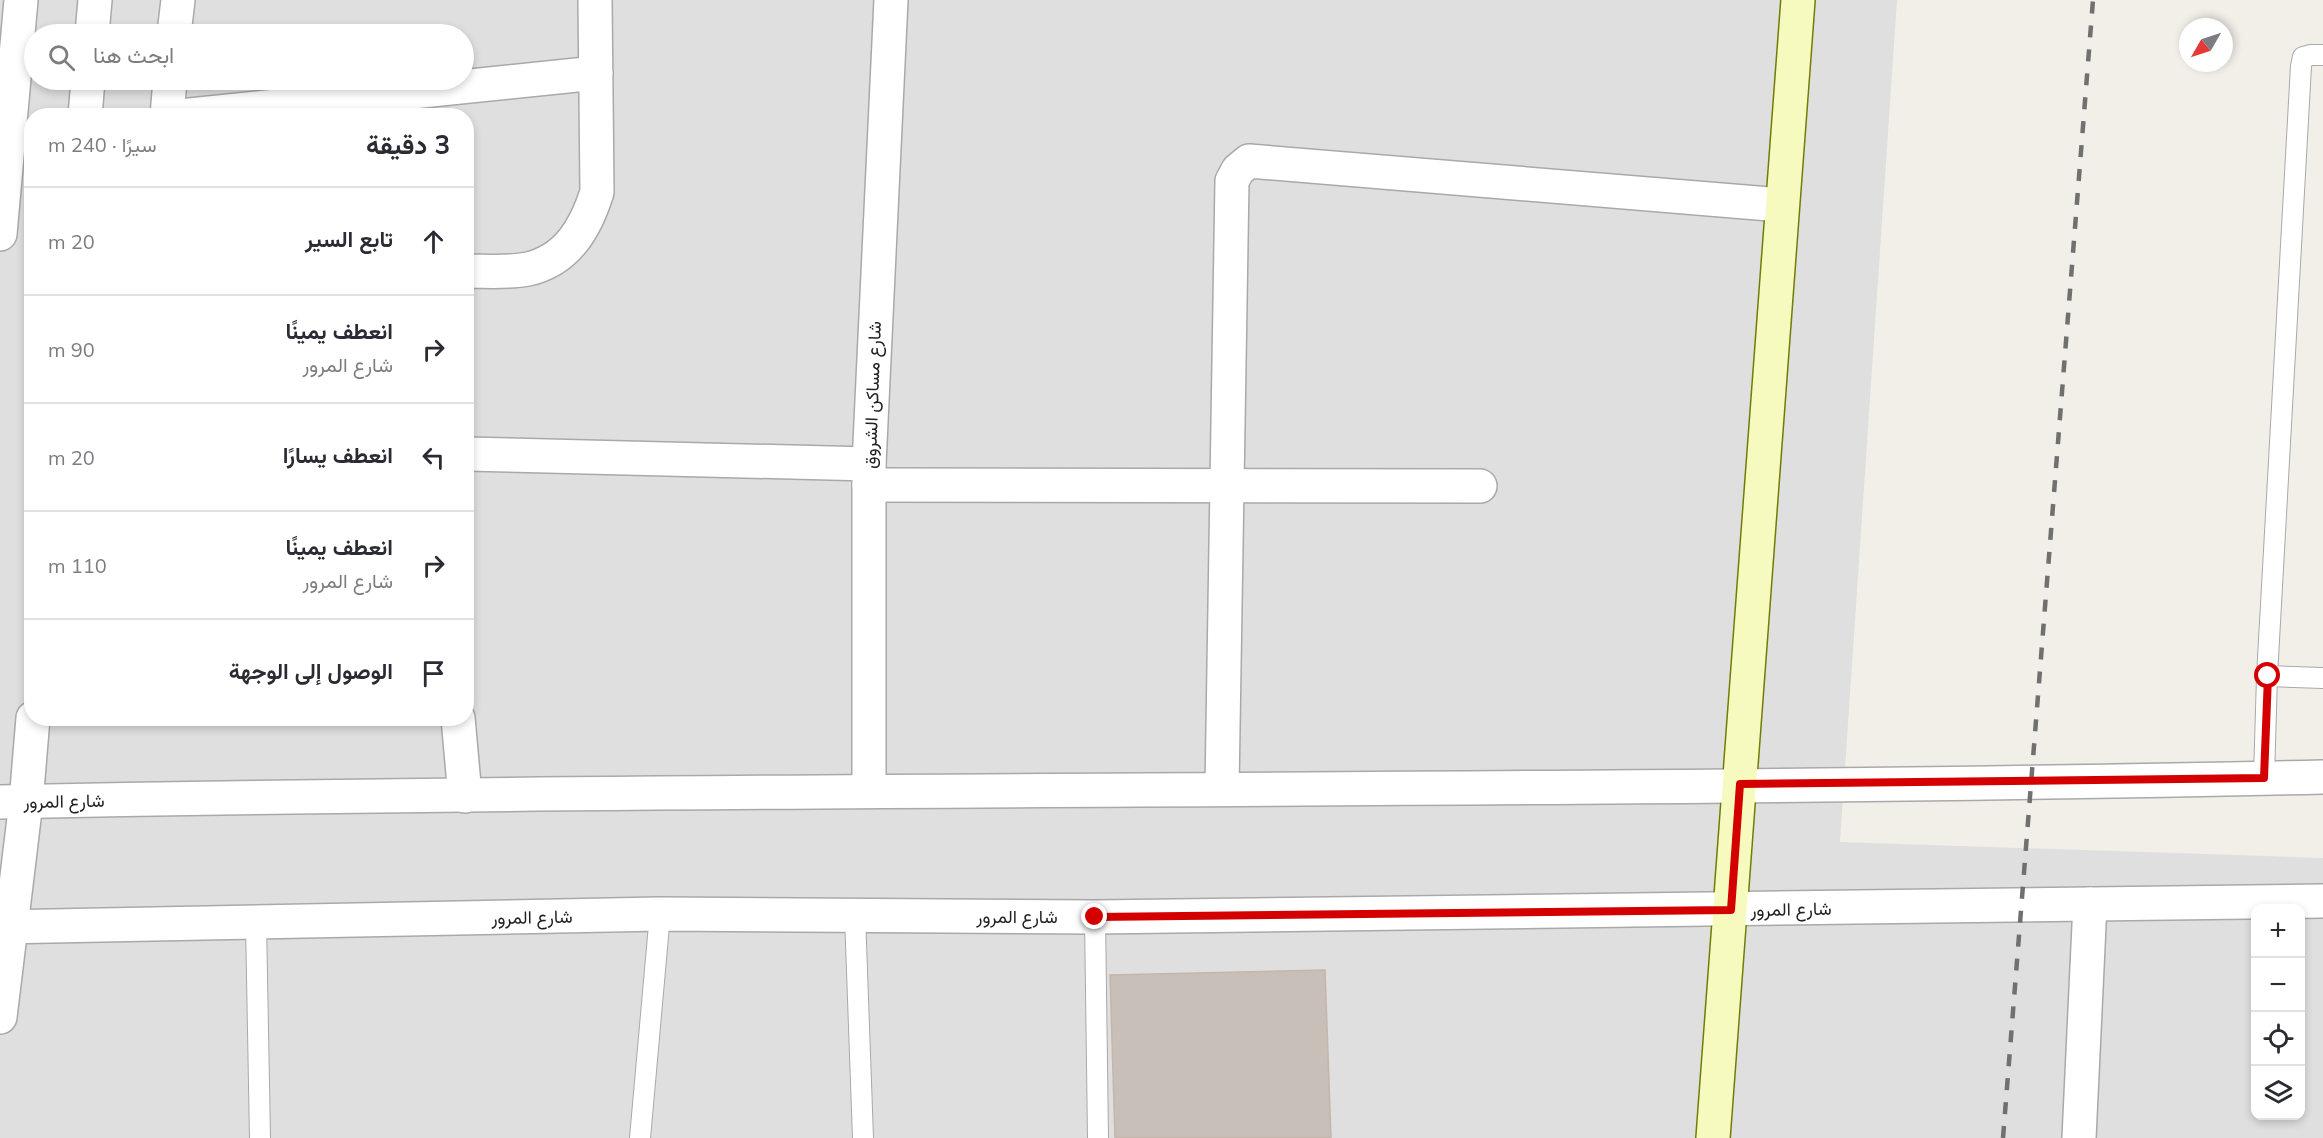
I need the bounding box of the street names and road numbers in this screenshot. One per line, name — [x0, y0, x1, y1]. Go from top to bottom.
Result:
street label: شارع مساكن الشروق — [858, 321, 887, 469]
street label: شارع المرور — [22, 789, 105, 814]
street label: شارع المرور — [1749, 897, 1832, 922]
street label: شارع المرور — [490, 905, 573, 930]
street label: شارع المرور — [975, 905, 1058, 929]

